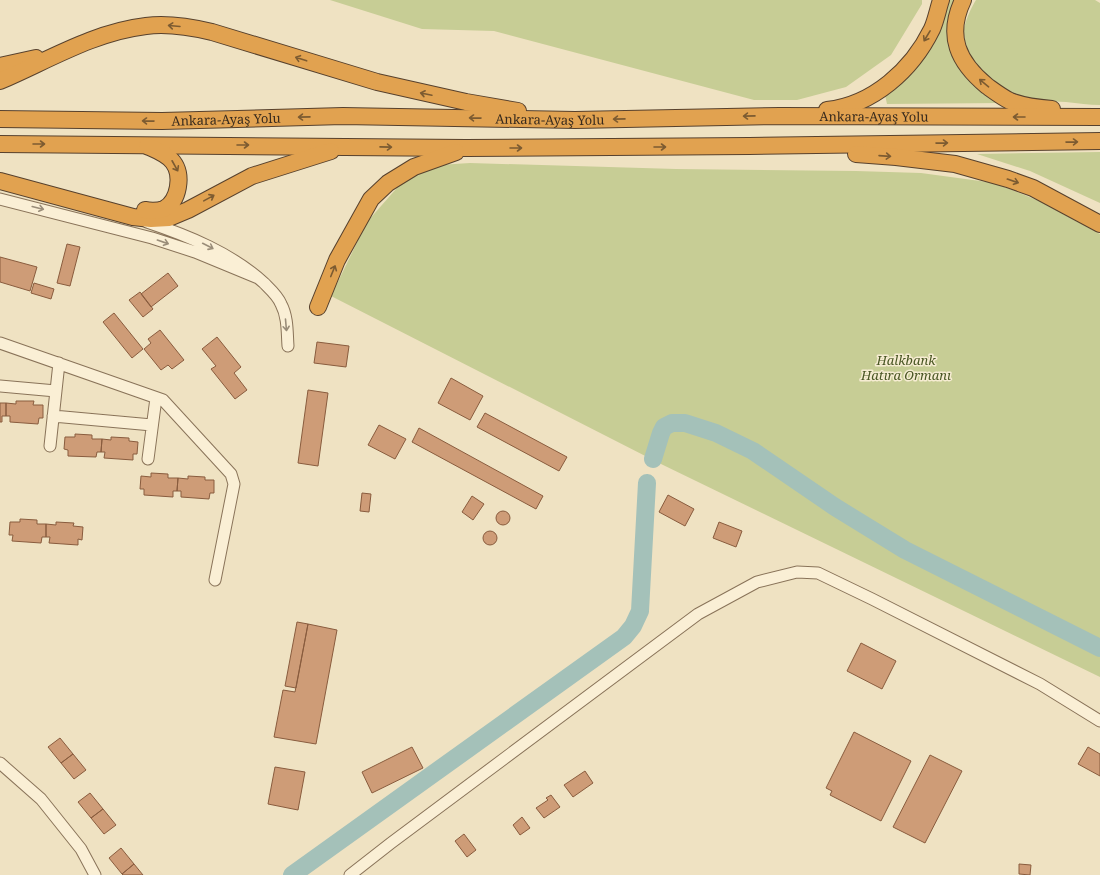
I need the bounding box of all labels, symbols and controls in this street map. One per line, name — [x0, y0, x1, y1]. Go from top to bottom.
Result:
one-way arrow — [168, 22, 181, 29]
one-way arrow — [923, 30, 931, 42]
one-way arrow — [295, 55, 308, 62]
one-way arrow — [978, 78, 989, 87]
one-way arrow — [420, 89, 433, 97]
street label: Ankara-Ayaş Yolu — [819, 107, 928, 125]
street label: Ankara-Ayaş Yolu — [171, 109, 281, 130]
street label: Ankara-Ayaş Yolu — [495, 110, 605, 129]
one-way arrow — [298, 113, 311, 121]
one-way arrow — [743, 113, 756, 120]
one-way arrow — [1013, 113, 1026, 121]
one-way arrow — [469, 114, 482, 122]
one-way arrow — [613, 115, 626, 123]
one-way arrow — [142, 117, 155, 125]
one-way arrow — [1065, 138, 1078, 145]
one-way arrow — [32, 140, 45, 148]
one-way arrow — [935, 140, 948, 147]
one-way arrow — [236, 141, 249, 149]
one-way arrow — [379, 143, 392, 151]
one-way arrow — [653, 143, 666, 151]
one-way arrow — [509, 144, 522, 152]
one-way arrow — [878, 153, 891, 160]
one-way arrow — [171, 160, 179, 172]
one-way arrow — [1006, 177, 1018, 185]
one-way arrow — [203, 194, 215, 202]
one-way arrow — [31, 205, 44, 213]
one-way arrow — [157, 239, 170, 246]
one-way arrow — [202, 243, 214, 250]
one-way arrow — [329, 265, 337, 277]
one-way arrow — [283, 318, 290, 331]
park label: Halkbank Hatıra Ormanı — [860, 351, 951, 384]

